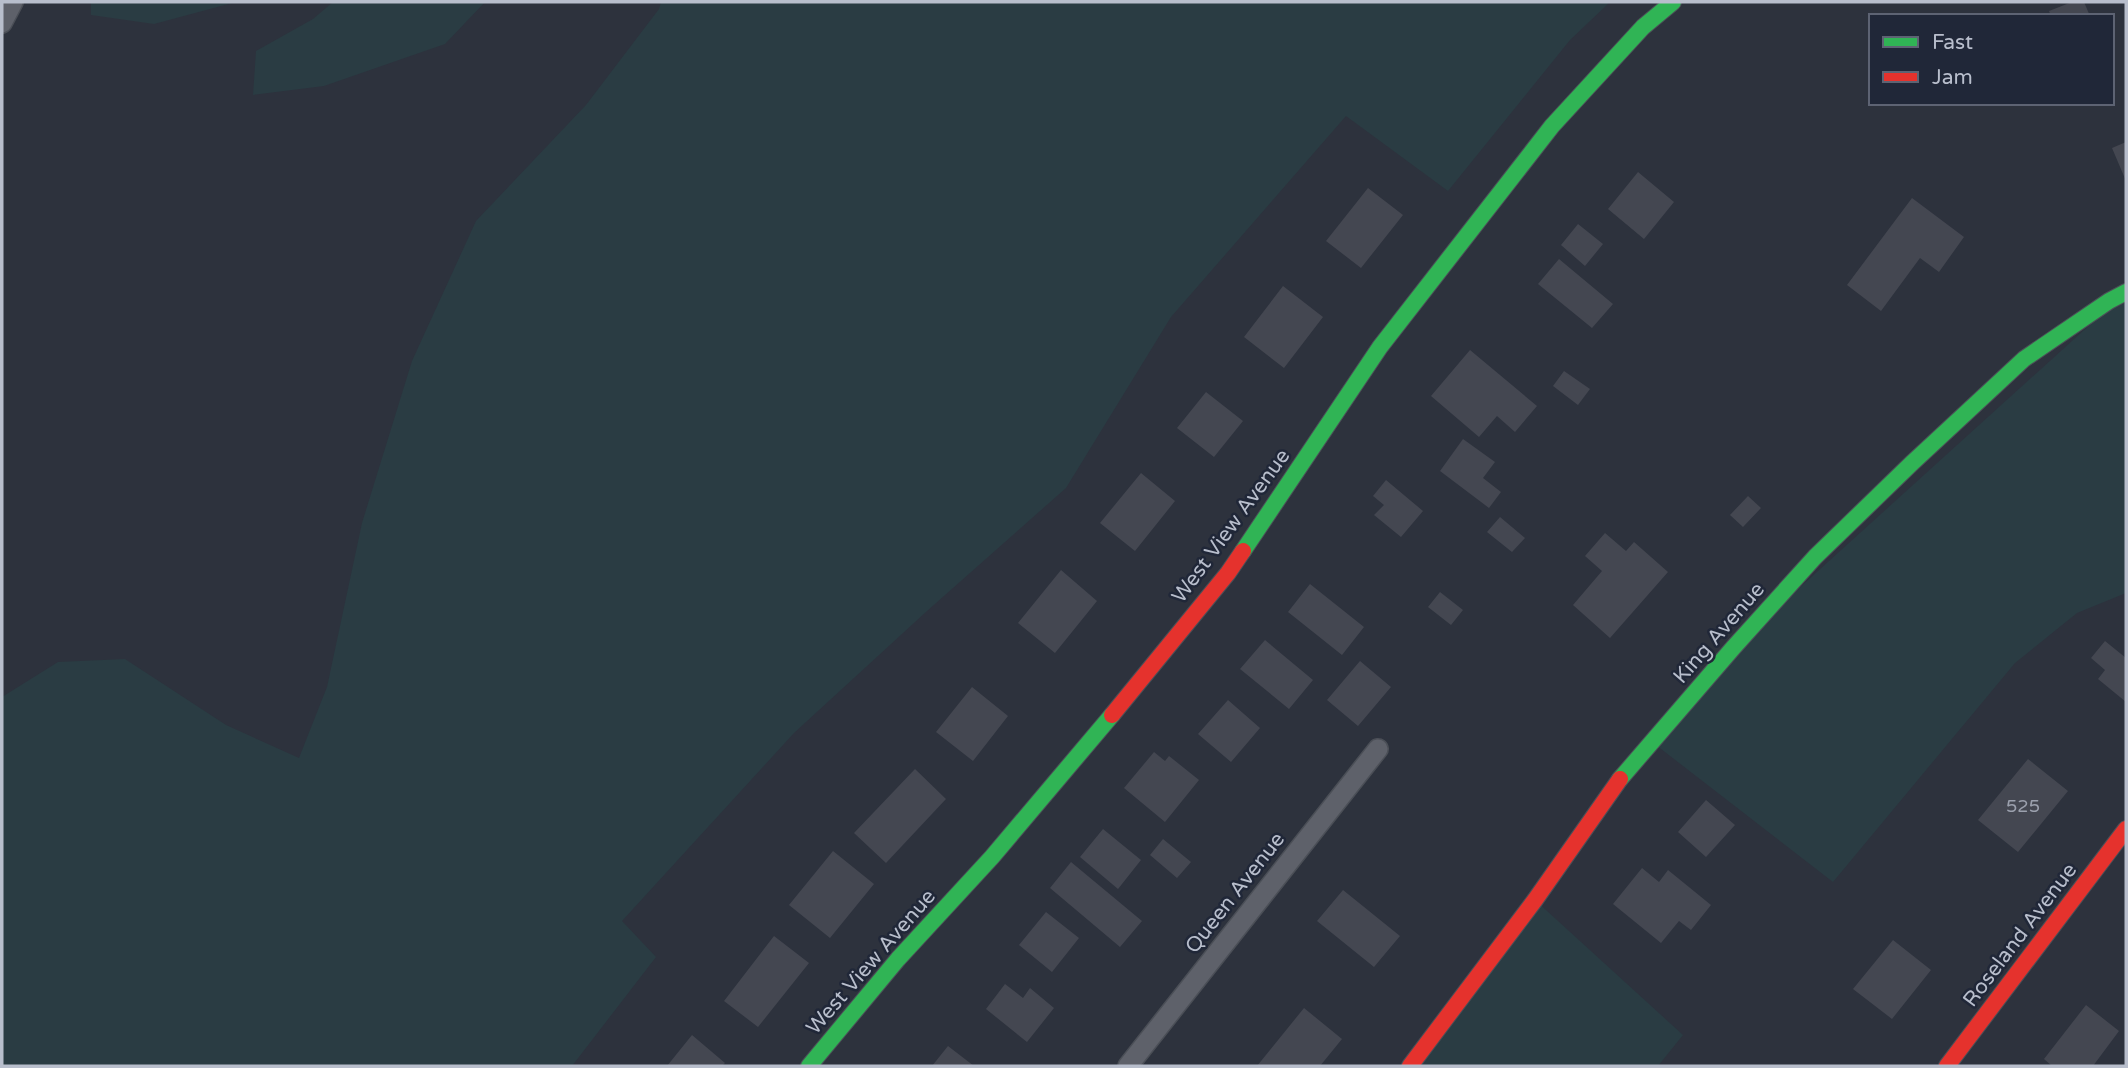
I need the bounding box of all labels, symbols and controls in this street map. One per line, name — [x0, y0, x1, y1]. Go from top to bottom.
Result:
legend — [1869, 14, 2114, 105]
text: Fast — [1932, 30, 1973, 55]
text: Jam — [1932, 65, 1973, 90]
street label: West View Avenue — [1167, 444, 1295, 608]
street label: King Avenue — [1668, 577, 1770, 689]
house number: 525 — [2006, 795, 2040, 817]
street label: Queen Avenue — [1180, 827, 1290, 959]
street label: Roseland Avenue — [1958, 858, 2082, 1012]
street label: West View Avenue — [801, 884, 941, 1040]

